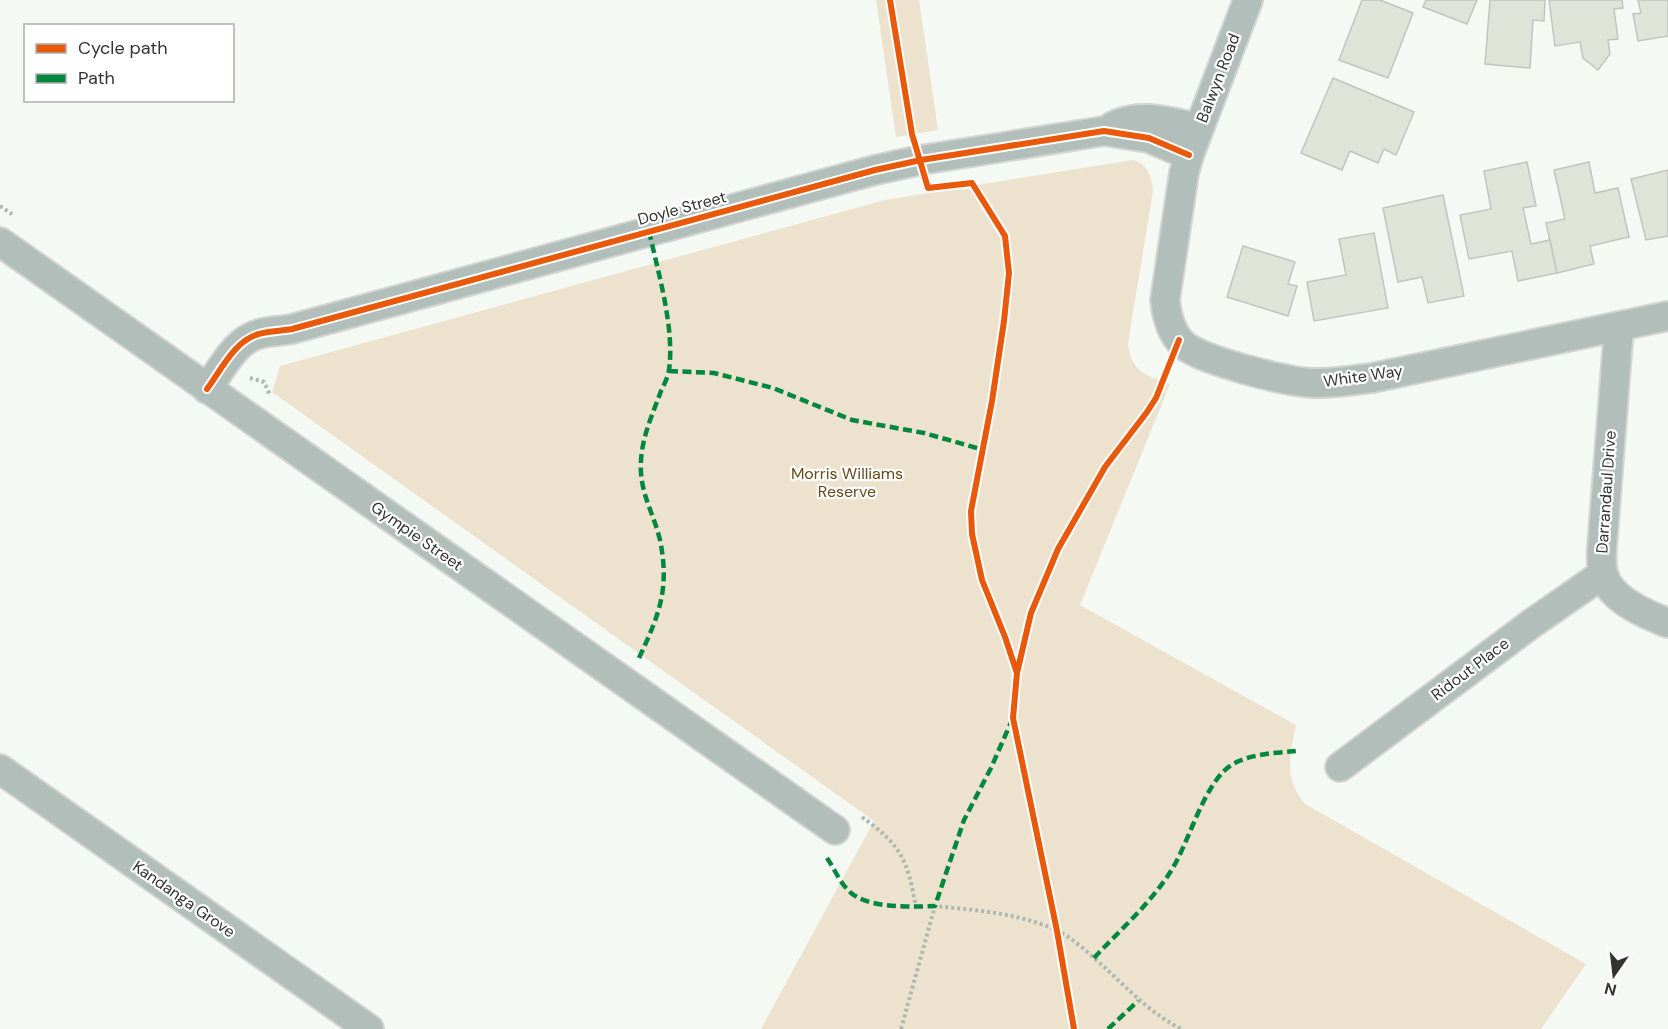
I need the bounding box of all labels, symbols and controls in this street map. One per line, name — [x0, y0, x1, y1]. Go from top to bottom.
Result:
legend — [24, 24, 234, 102]
street label: Balwyn Road — [1191, 30, 1245, 126]
text: Cycle path — [78, 36, 168, 60]
text: Path — [78, 66, 115, 90]
street label: Doyle Street — [635, 186, 729, 230]
street label: White Way — [1322, 360, 1404, 392]
street label: Darrandaul Drive — [1591, 430, 1621, 554]
park label: Morris Williams Reserve — [791, 463, 903, 502]
street label: Gympie Street — [367, 496, 467, 576]
street label: Ridout Place — [1427, 633, 1513, 705]
street label: Kandanga Grove — [129, 856, 239, 942]
north arrow — [1584, 945, 1644, 1005]
text: N — [1602, 977, 1619, 1001]

